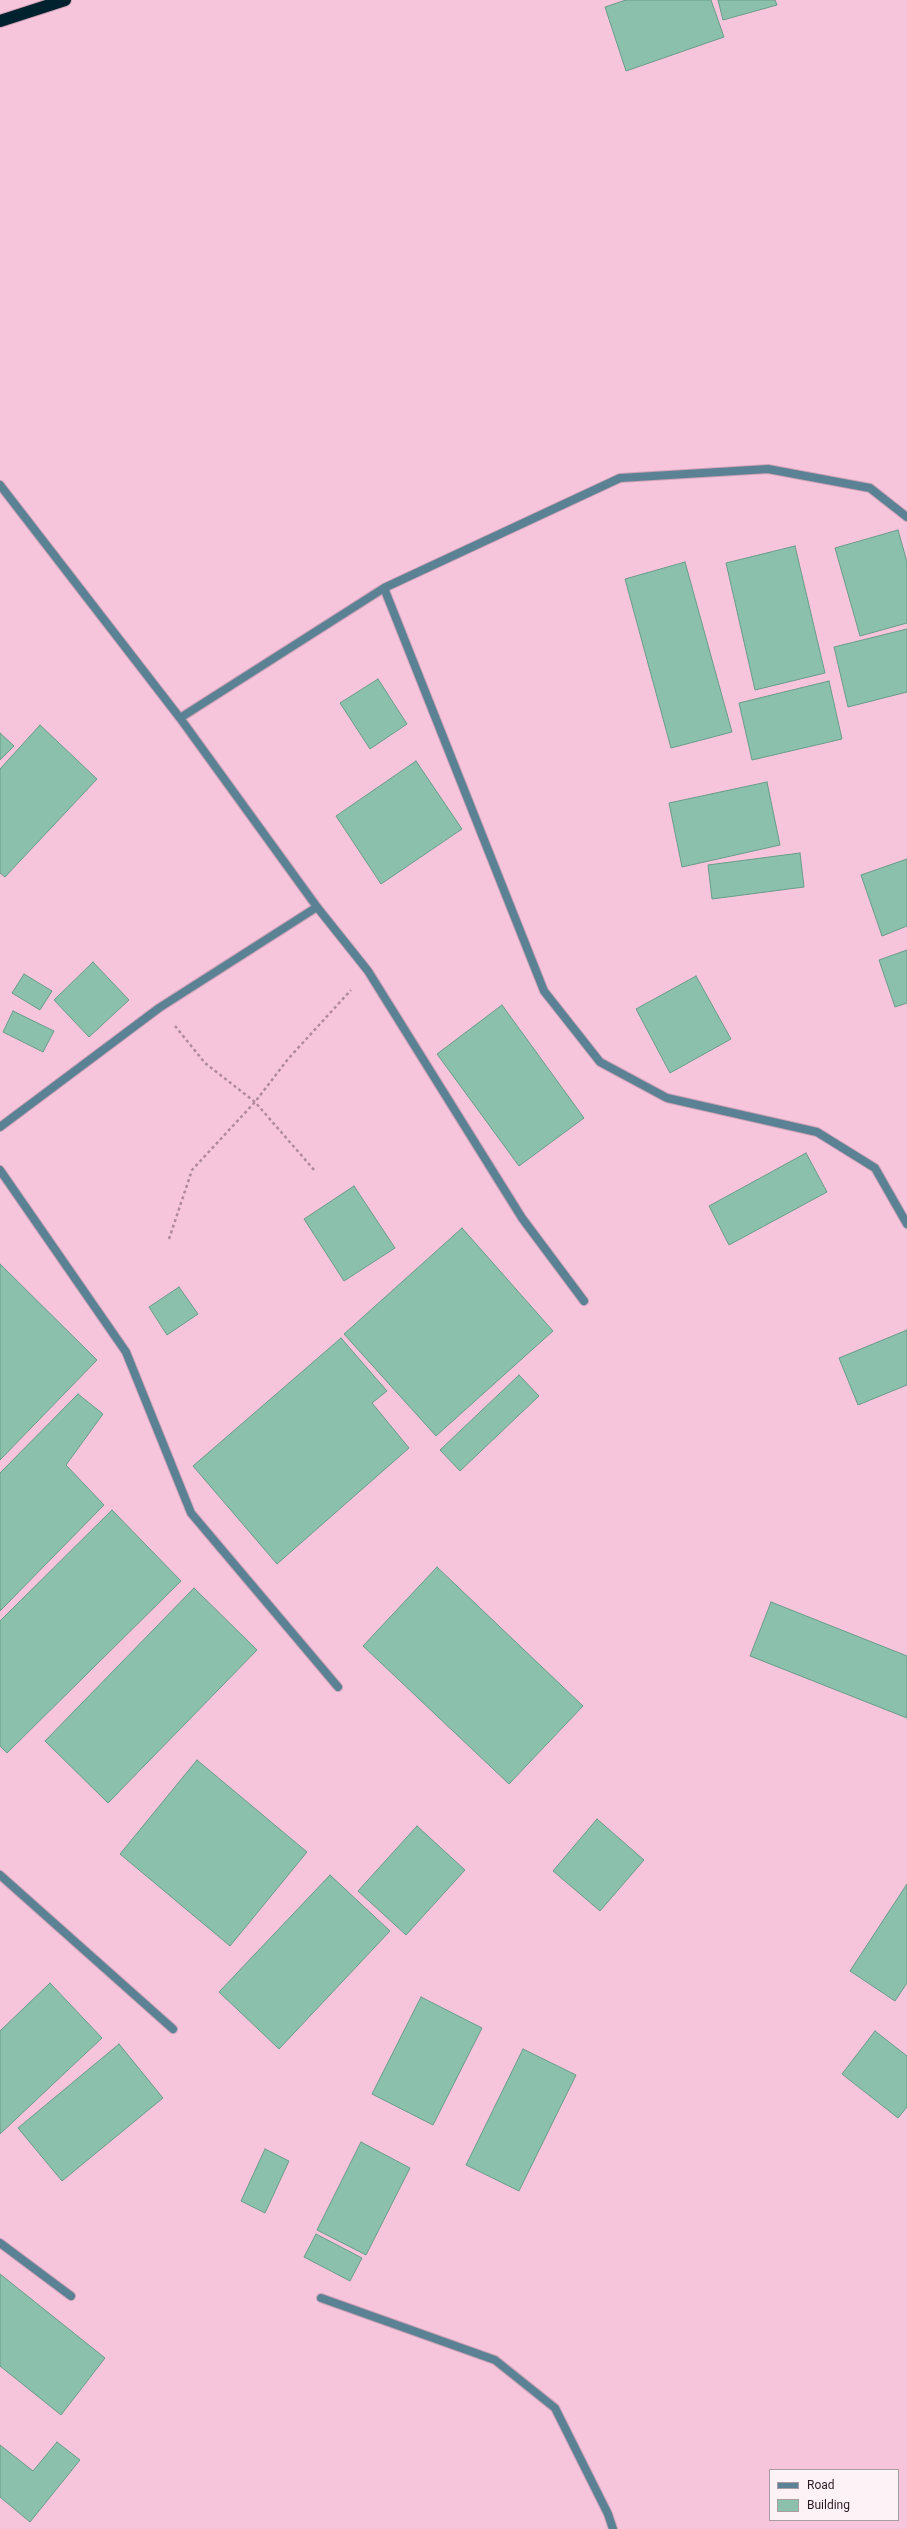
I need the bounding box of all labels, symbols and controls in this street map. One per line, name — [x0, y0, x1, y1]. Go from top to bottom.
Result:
legend — [769, 2469, 899, 2521]
text: Road — [807, 2478, 835, 2492]
text: Building — [807, 2498, 850, 2512]

